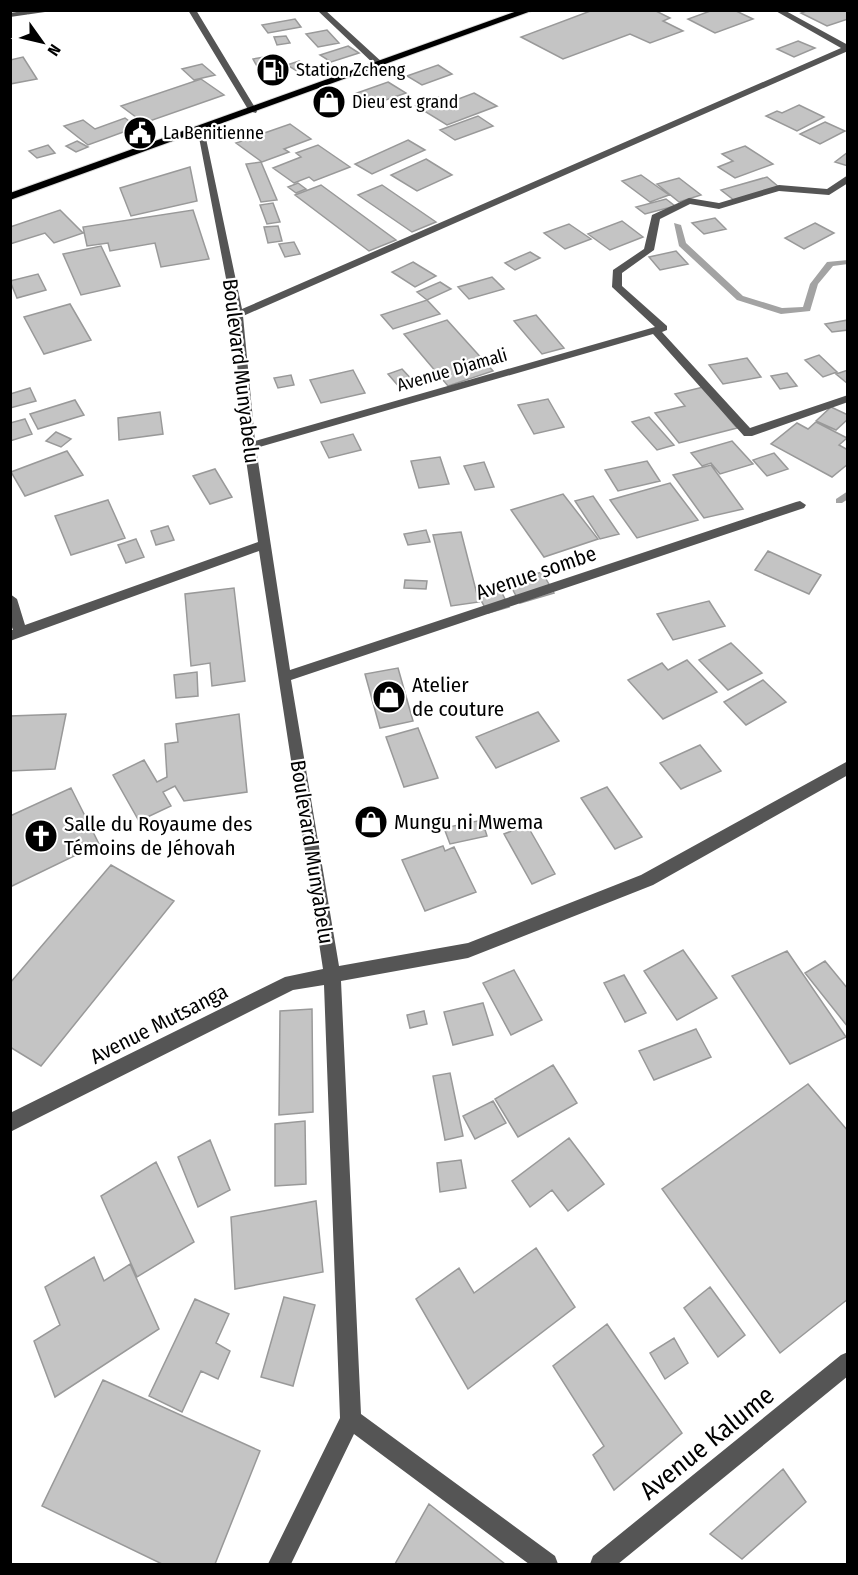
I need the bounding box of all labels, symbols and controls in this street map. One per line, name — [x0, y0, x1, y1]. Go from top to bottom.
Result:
north arrow — [12, 12, 72, 72]
text: N — [43, 41, 65, 59]
fuel station icon: Station Zcheng — [255, 52, 291, 88]
place label: Station Zcheng — [296, 59, 406, 81]
shop icon: Dieu est grand — [311, 84, 347, 120]
place label: Dieu est grand — [352, 91, 458, 113]
public building icon: La Benitienne — [122, 115, 158, 151]
place label: La Benitienne — [163, 122, 264, 144]
street label: Boulevard Munyabelu — [217, 277, 265, 465]
street label: Avenue Djamali — [394, 344, 510, 396]
street label: Avenue sombe — [472, 540, 600, 606]
place label: Atelier de couture — [412, 672, 504, 722]
shop icon: Atelier de couture — [371, 679, 407, 715]
street label: Boulevard Munyabelu — [285, 758, 339, 946]
shop icon: Mungu ni Mwema — [353, 804, 389, 840]
place label: Mungu ni Mwema — [394, 809, 543, 835]
place label: Salle du Royaume des Témoins de Jéhovah — [64, 811, 252, 861]
church icon: Salle du Royaume des Témoins de Jéhovah — [23, 818, 59, 854]
street label: Avenue Mutsanga — [86, 978, 232, 1070]
street label: Avenue Kalume — [634, 1379, 780, 1507]

